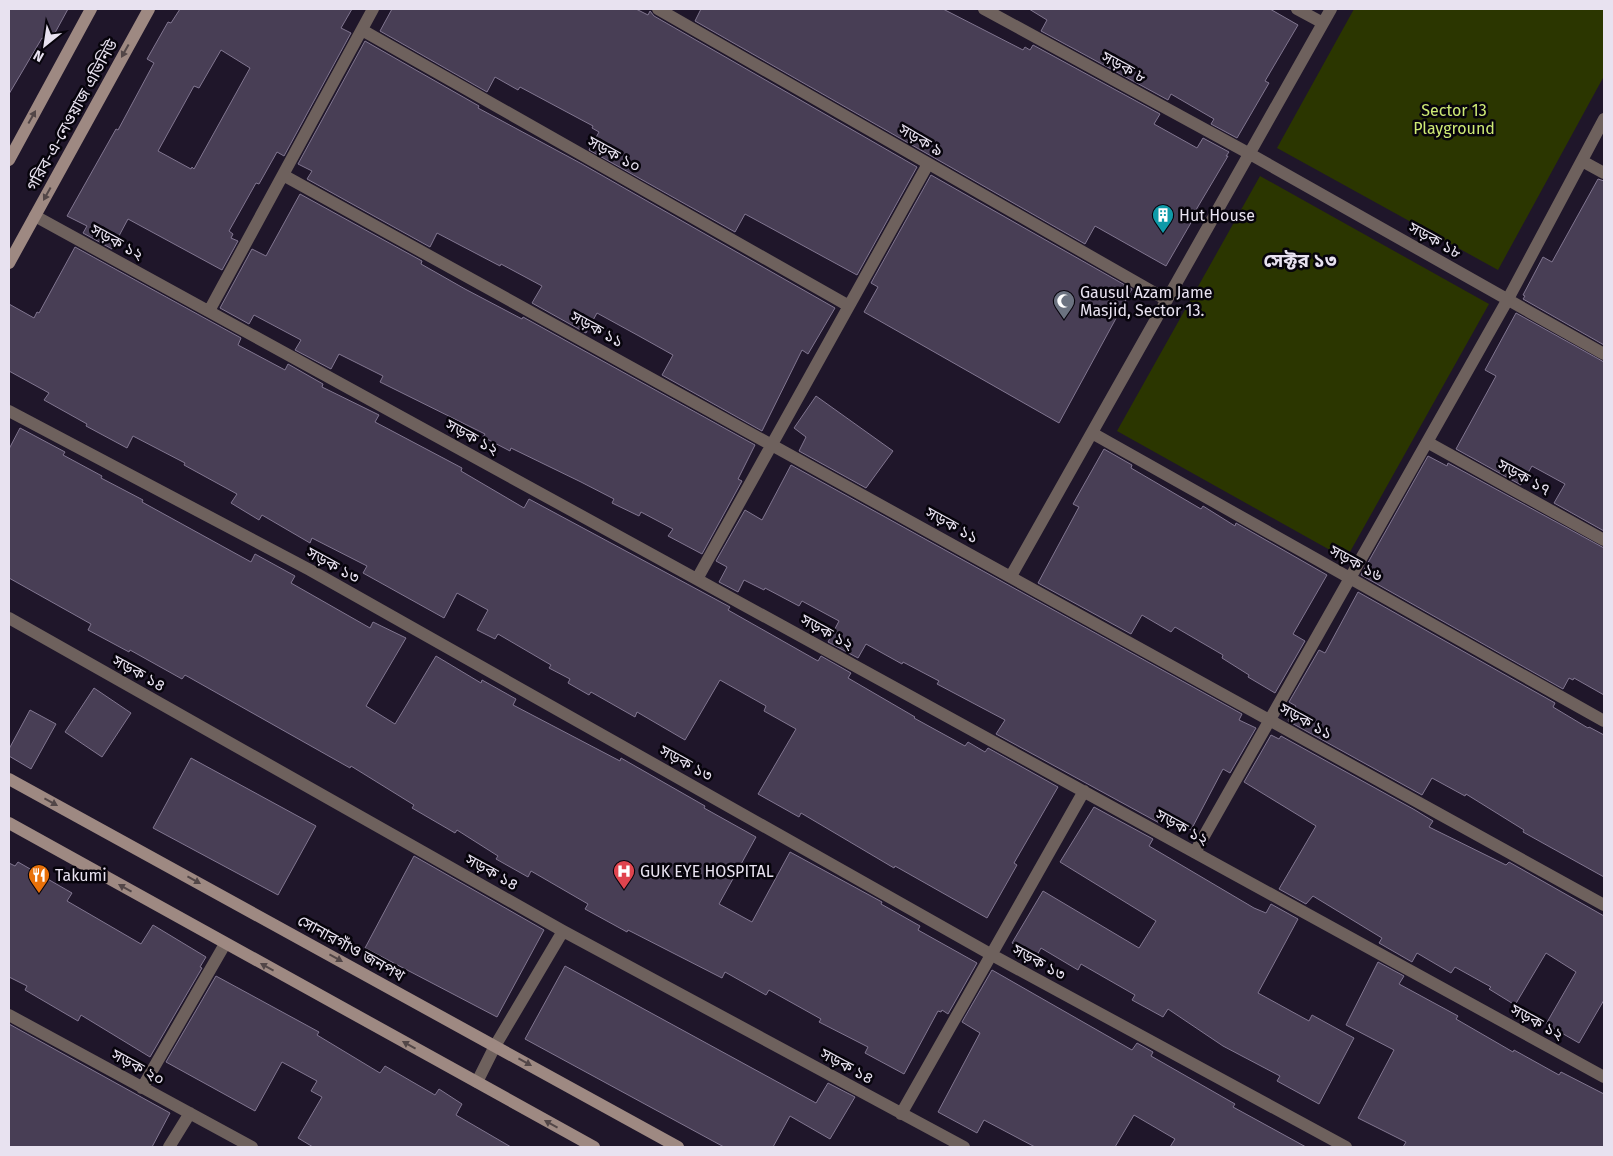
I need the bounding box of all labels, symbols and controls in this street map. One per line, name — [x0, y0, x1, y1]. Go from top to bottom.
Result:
north arrow — [20, 20, 70, 70]
street label: গরিব-এ-নেওয়াজ এভিনিউ — [22, 35, 122, 194]
one-way arrow — [121, 45, 130, 58]
text: N — [30, 46, 47, 66]
street label: সড়ক ৮ — [1098, 47, 1150, 87]
park label: Sector 13 Playground — [1413, 101, 1495, 138]
one-way arrow — [28, 110, 36, 125]
street label: সড়ক ৯ — [895, 119, 947, 160]
street label: সড়ক ১০ — [583, 131, 644, 176]
one-way arrow — [43, 186, 51, 201]
building icon: Hut House — [1151, 203, 1175, 234]
place label: Hut House — [1179, 206, 1255, 225]
street label: সড়ক ১৮ — [1404, 217, 1465, 262]
street label: সড়ক ১২ — [86, 219, 147, 264]
district label: সেক্টর ১৩ — [1264, 249, 1337, 272]
place label: Gausul Azam Jame Masjid, Sector 13. — [1080, 283, 1212, 320]
mosque icon: Gausul Azam Jame Masjid, Sector 13. — [1052, 289, 1076, 320]
street label: সড়ক ১১ — [566, 306, 627, 351]
street label: সড়ক ১২ — [441, 414, 502, 459]
street label: সড়ক ১৭ — [1493, 454, 1554, 499]
street label: সড়ক ১১ — [921, 502, 982, 547]
street label: সড়ক ১৬ — [1325, 540, 1386, 585]
street label: সড়ক ১৩ — [302, 542, 363, 587]
street label: সড়ক ১২ — [796, 609, 857, 654]
street label: সড়ক ১৪ — [108, 650, 169, 695]
street label: সড়ক ১১ — [1275, 698, 1336, 743]
street label: সড়ক ১৩ — [655, 740, 716, 785]
one-way arrow — [44, 798, 59, 806]
street label: সড়ক ১২ — [1151, 804, 1212, 849]
street label: সড়ক ১৪ — [461, 849, 522, 894]
hospital icon: GUK EYE HOSPITAL — [612, 859, 636, 890]
place label: GUK EYE HOSPITAL — [640, 862, 774, 881]
restaurant icon: Takumi — [27, 863, 51, 894]
place label: Takumi — [55, 866, 107, 885]
one-way arrow — [187, 876, 201, 884]
one-way arrow — [117, 884, 132, 892]
street label: সোনারগাঁও জনপথ — [294, 911, 408, 986]
street label: সড়ক ১৩ — [1008, 939, 1069, 984]
one-way arrow — [330, 954, 343, 963]
one-way arrow — [259, 963, 274, 971]
street label: সড়ক ১২ — [1506, 999, 1567, 1044]
one-way arrow — [402, 1041, 417, 1049]
street label: সড়ক ২০ — [107, 1044, 168, 1089]
street label: সড়ক ১৪ — [816, 1044, 877, 1088]
one-way arrow — [517, 1058, 532, 1066]
one-way arrow — [545, 1119, 558, 1128]

